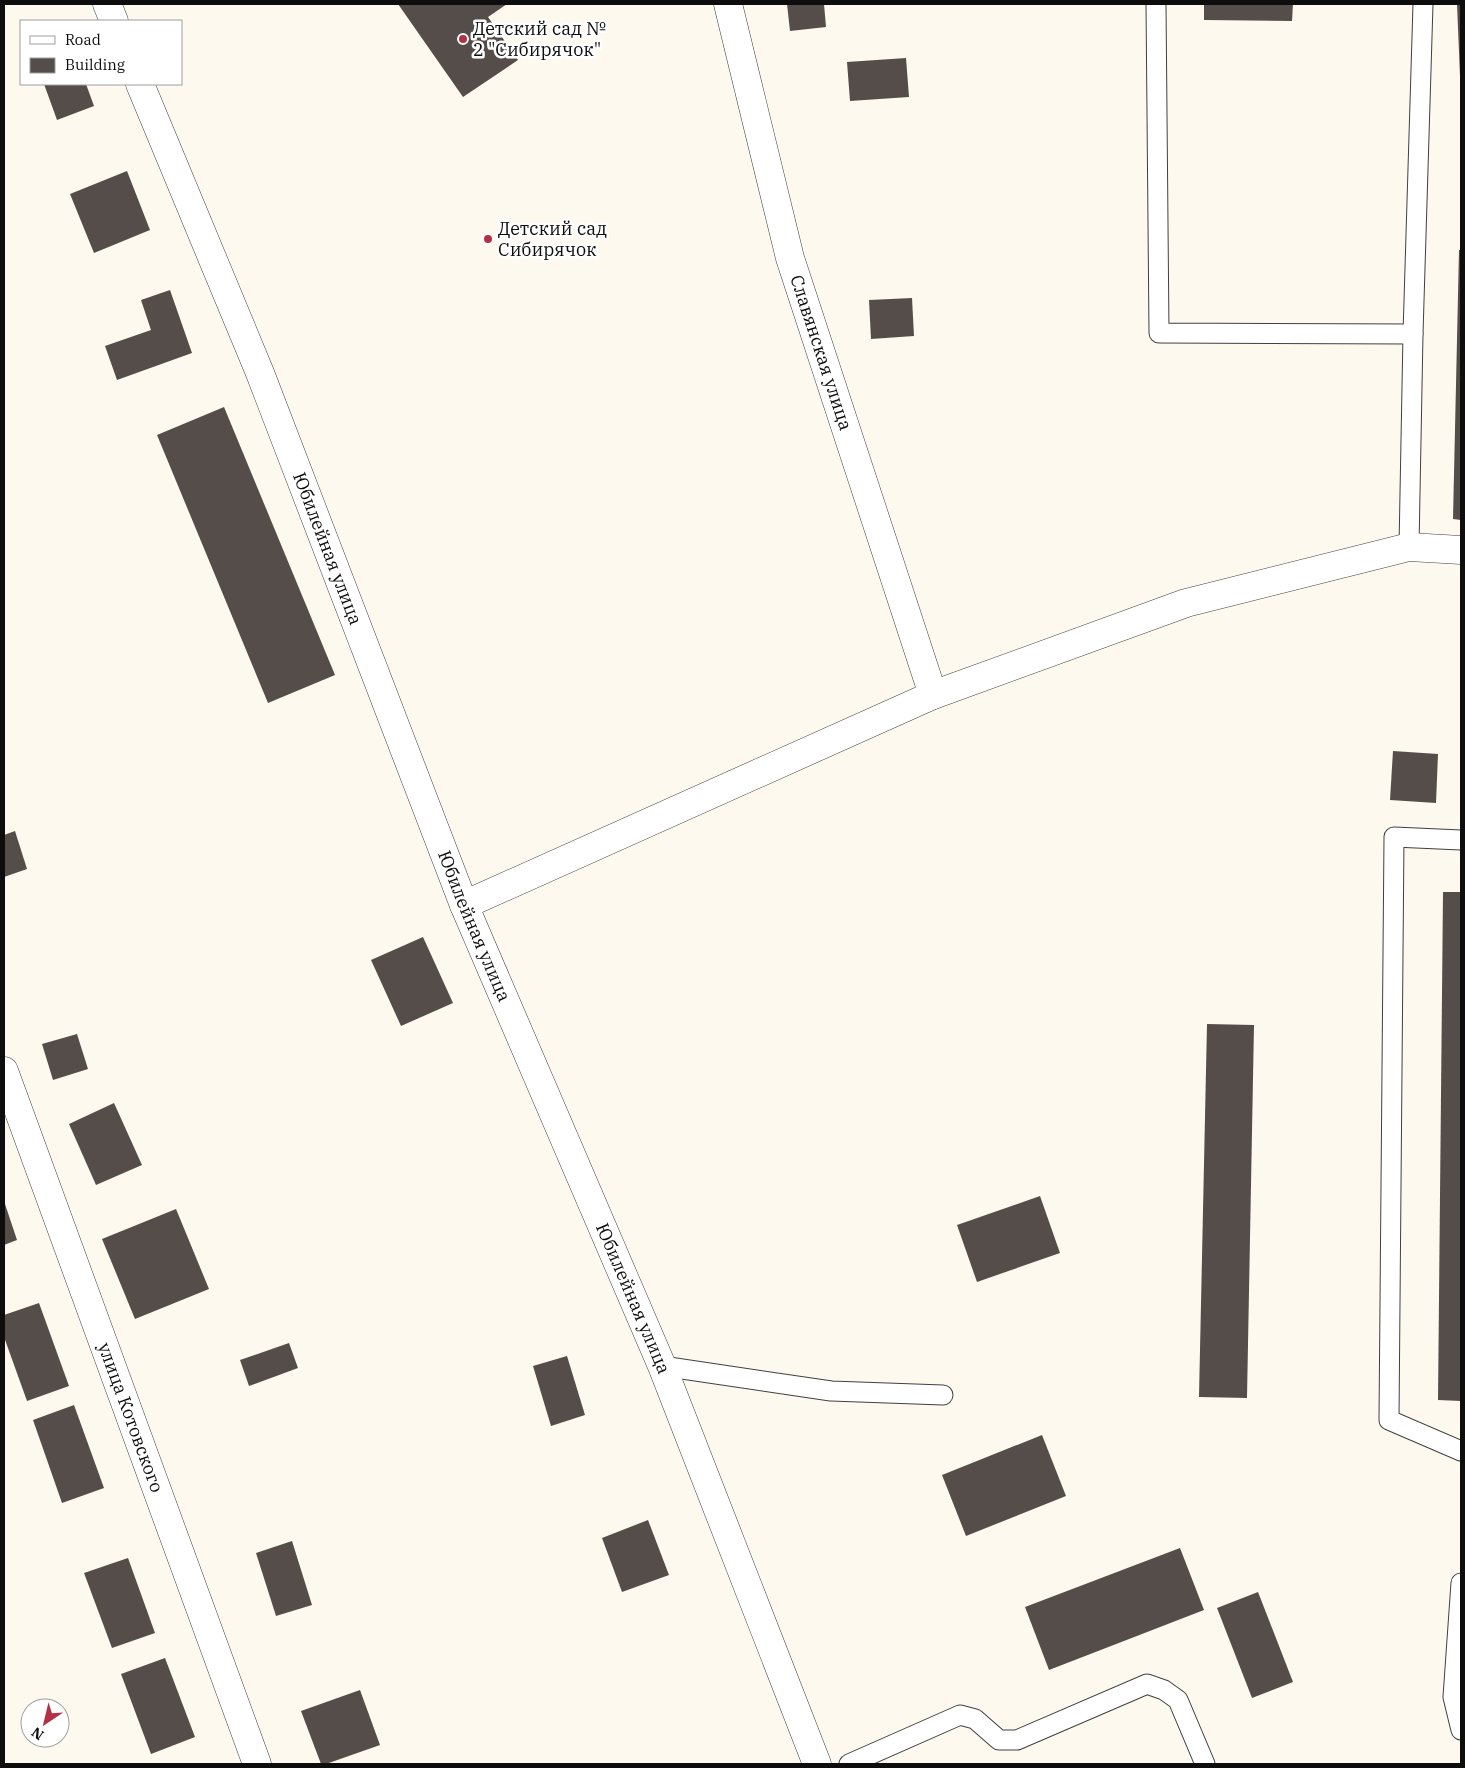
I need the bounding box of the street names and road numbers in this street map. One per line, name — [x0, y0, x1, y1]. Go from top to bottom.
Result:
street label: Славянская улица — [785, 272, 858, 433]
street label: Юбилейная улица — [288, 469, 368, 628]
street label: Юбилейная улица — [433, 847, 516, 1005]
street label: Юбилейная улица — [591, 1220, 676, 1377]
street label: улица Котовского — [93, 1339, 169, 1496]

